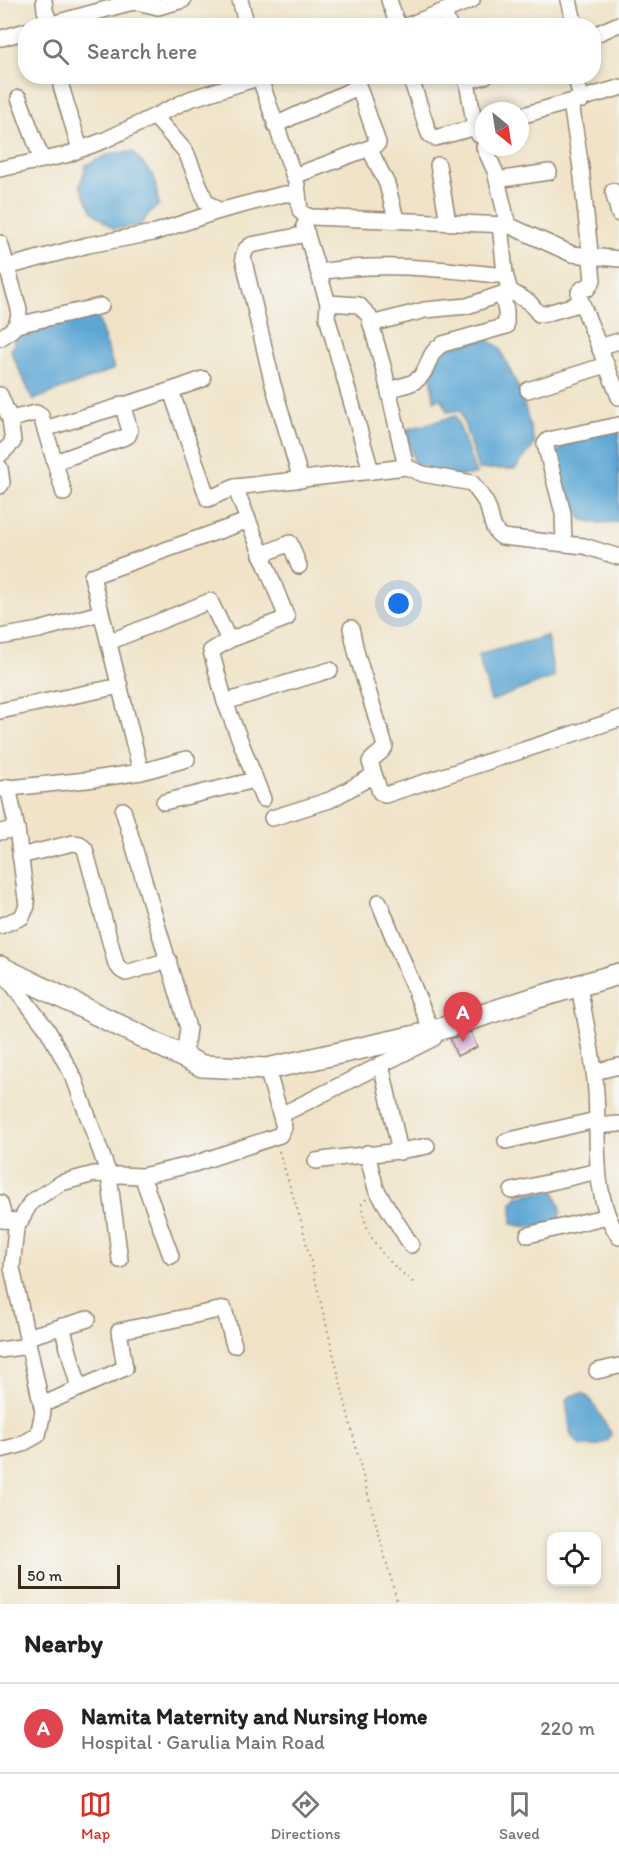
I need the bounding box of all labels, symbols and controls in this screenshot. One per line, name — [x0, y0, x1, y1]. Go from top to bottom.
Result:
search box — [18, 18, 601, 84]
icon: search — [39, 35, 72, 68]
text: Search here — [87, 38, 197, 65]
north arrow — [475, 102, 529, 156]
your location — [384, 589, 413, 618]
pin: A — [444, 992, 482, 1042]
map controls — [547, 1532, 601, 1586]
button: locate — [547, 1532, 601, 1586]
scale bar — [18, 1562, 120, 1590]
text: 50 m — [27, 1566, 62, 1585]
text: Nearby — [24, 1627, 103, 1659]
text: Namita Maternity and Nursing Home — [81, 1703, 428, 1730]
text: A — [37, 1716, 50, 1740]
text: 220 m — [540, 1716, 595, 1740]
text: Hospital · Garulia Main Road — [81, 1730, 325, 1754]
tab: Map — [79, 1788, 112, 1843]
tab: Directions — [270, 1788, 341, 1843]
tab: Saved — [499, 1788, 540, 1843]

